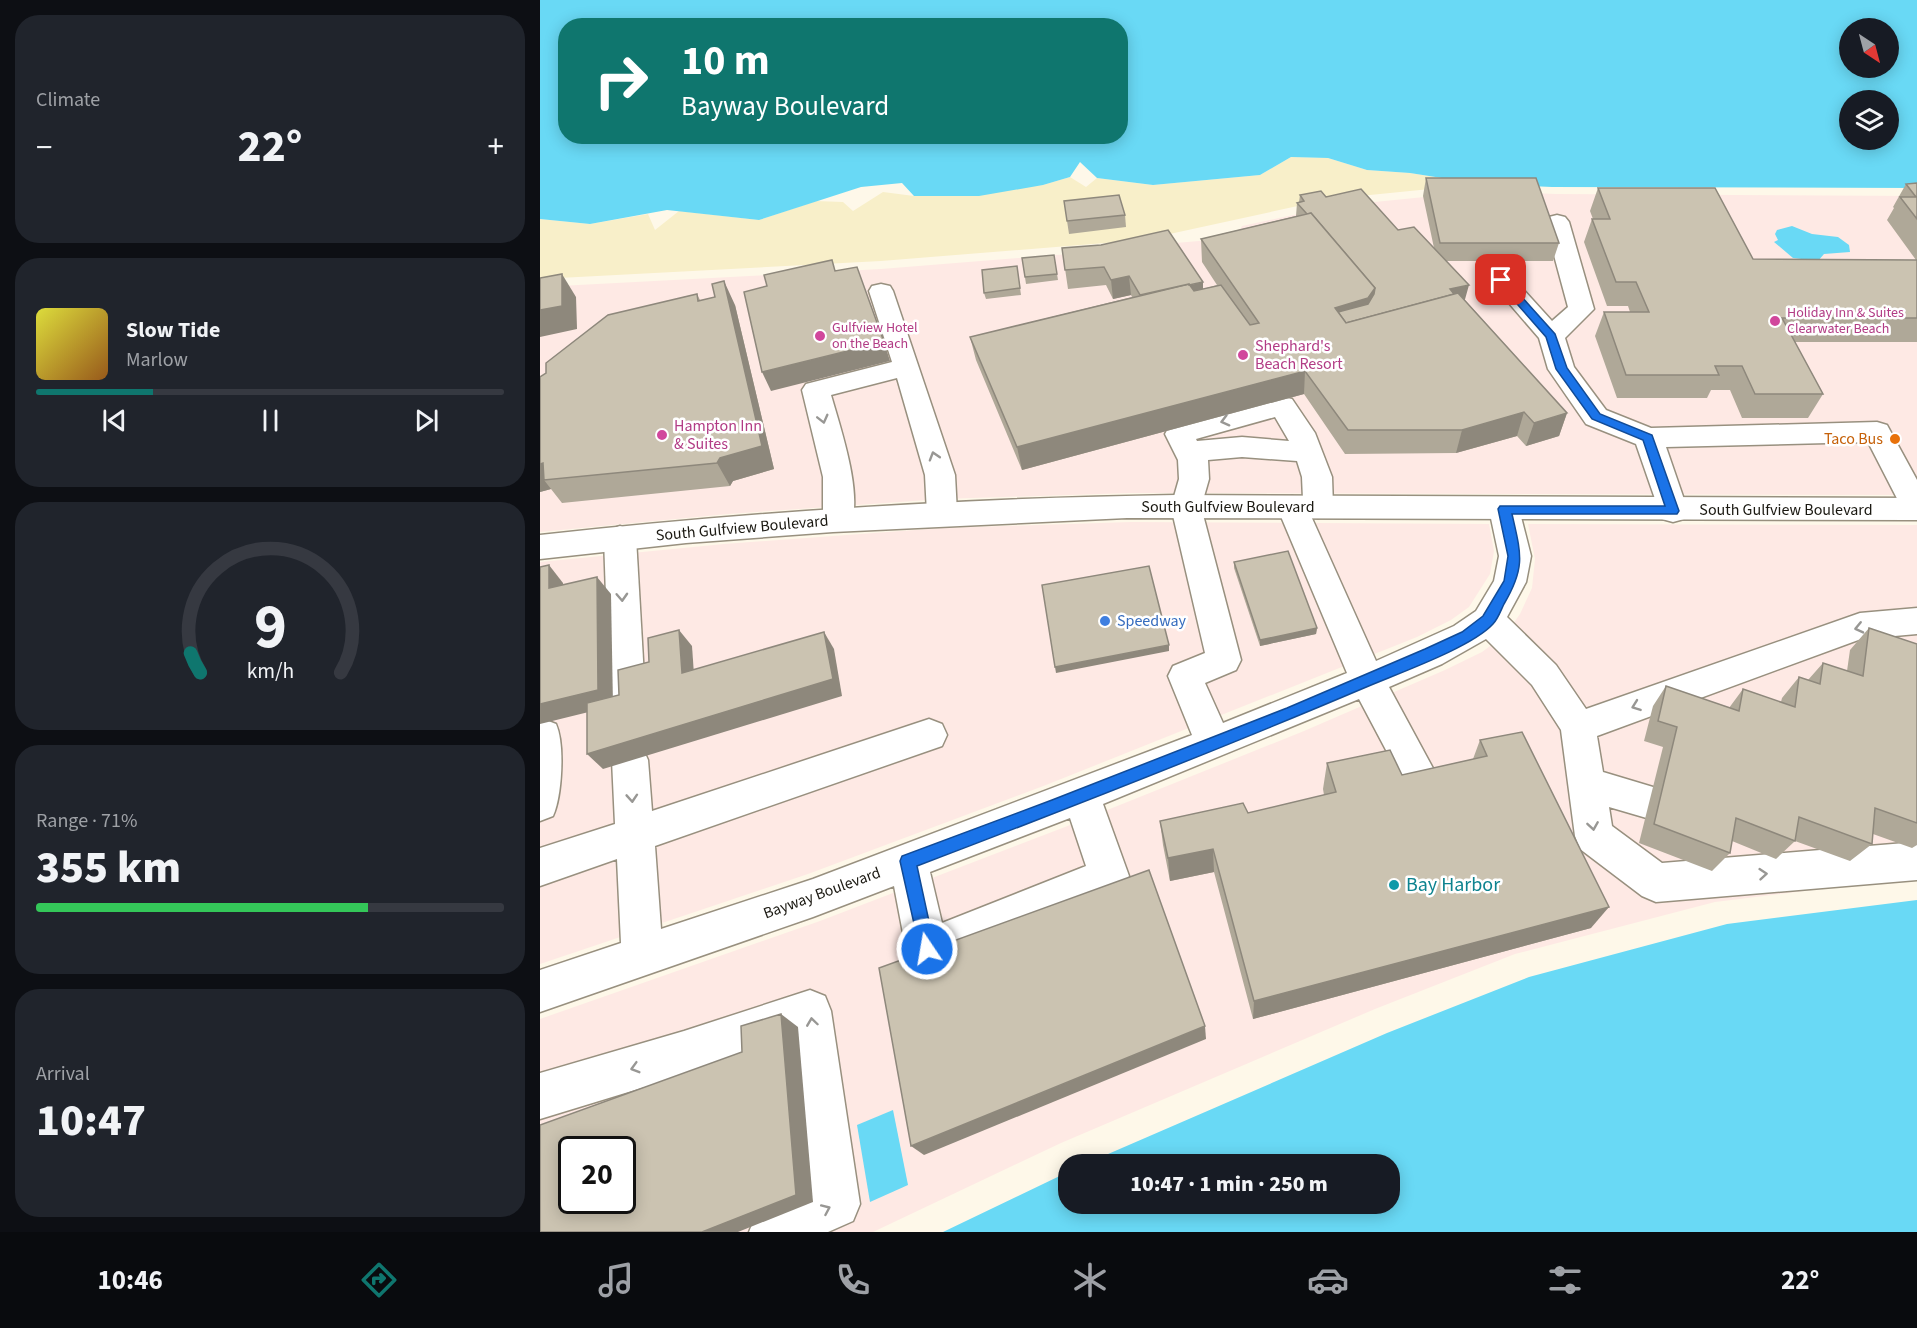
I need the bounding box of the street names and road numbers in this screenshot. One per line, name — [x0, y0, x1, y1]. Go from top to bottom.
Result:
street label: South Gulfview Boulevard — [1141, 496, 1315, 518]
street label: South Gulfview Boulevard — [1699, 499, 1873, 521]
street label: South Gulfview Boulevard — [655, 509, 829, 547]
street label: Bayway Boulevard — [760, 862, 884, 924]

